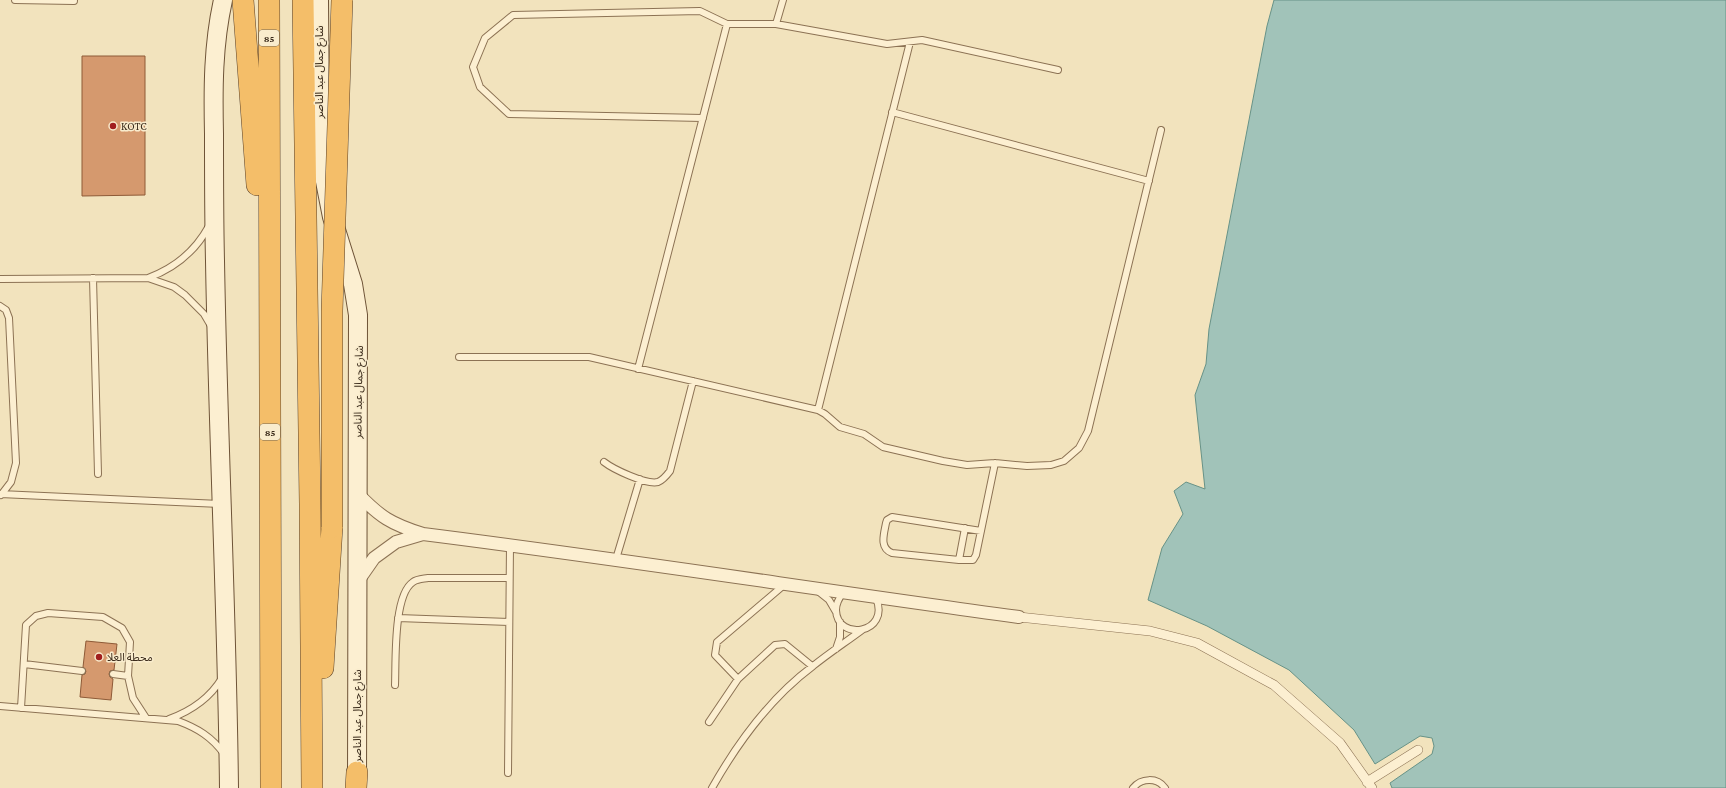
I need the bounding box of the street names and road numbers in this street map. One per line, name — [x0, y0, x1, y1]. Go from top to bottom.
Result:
street label: شارع جمال عبد الناصر — [313, 25, 327, 120]
road number: 85 — [259, 30, 279, 46]
street label: شارع جمال عبد الناصر — [351, 345, 367, 440]
road number: 85 — [260, 424, 280, 440]
street label: شارع جمال عبد الناصر — [351, 669, 365, 764]

